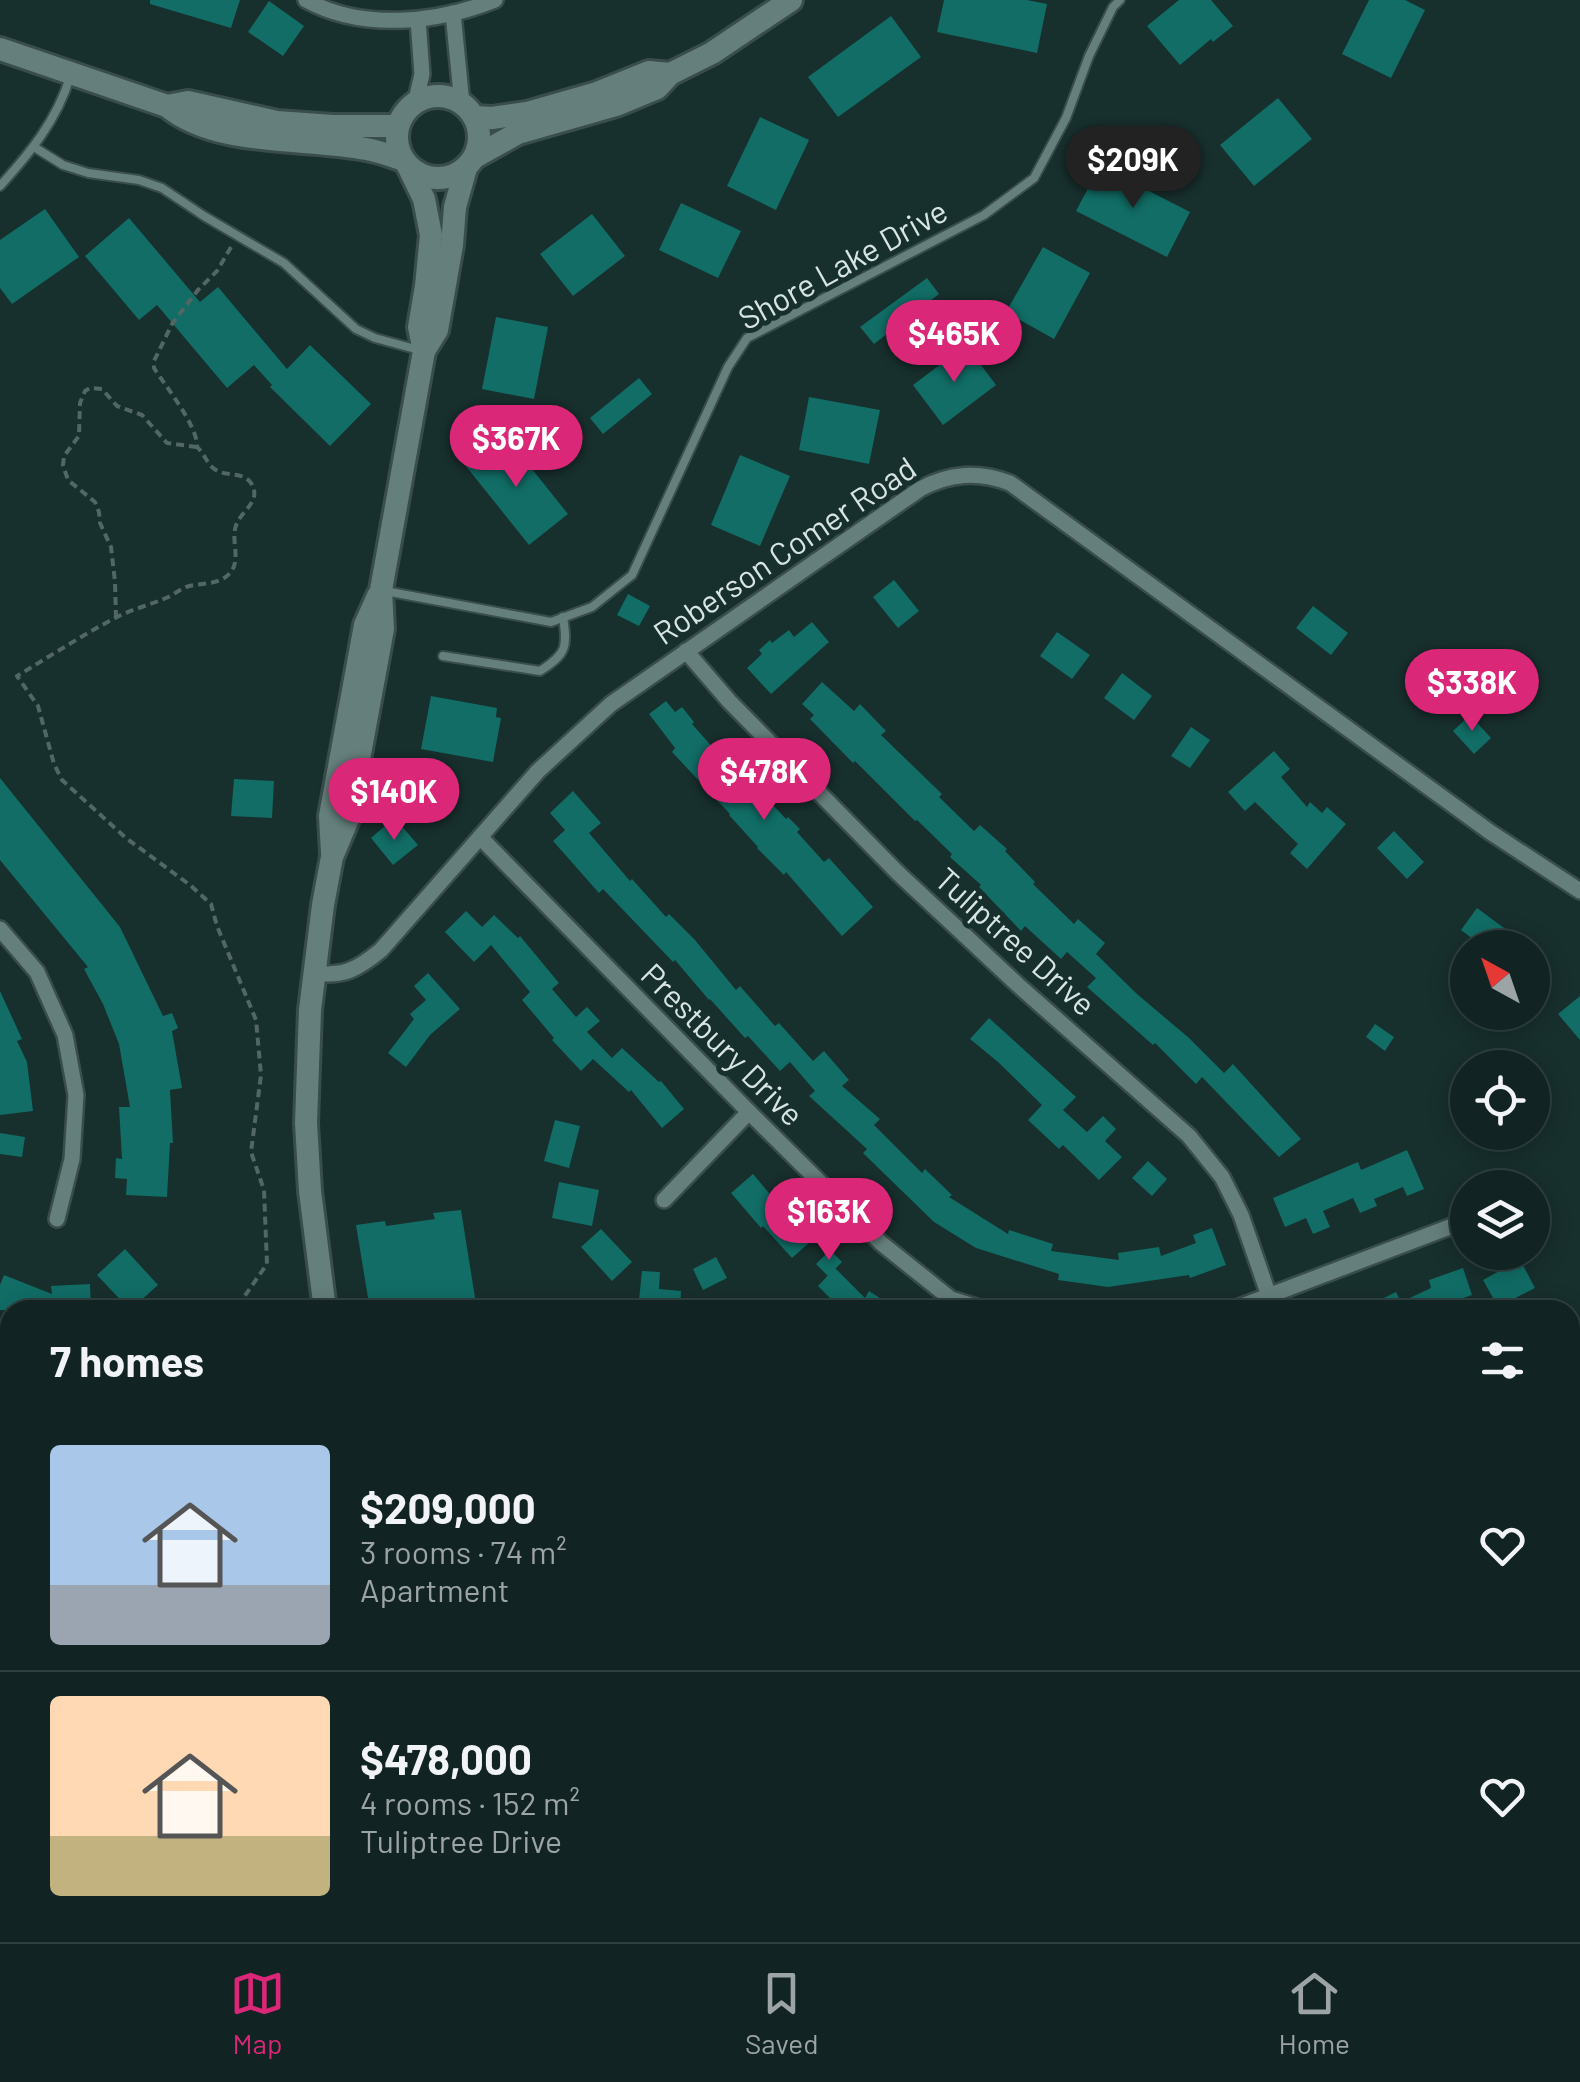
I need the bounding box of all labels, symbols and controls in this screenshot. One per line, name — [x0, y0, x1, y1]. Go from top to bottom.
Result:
pin: $209K — [1063, 126, 1203, 211]
text: $209K — [1087, 139, 1179, 177]
street label: Shore Lake Drive — [731, 190, 953, 336]
pin: $465K — [884, 300, 1024, 385]
text: $465K — [908, 313, 1000, 351]
pin: $367K — [446, 405, 586, 490]
text: $367K — [472, 418, 560, 456]
street label: Roberson Comer Road — [646, 447, 922, 651]
pin: $338K — [1402, 649, 1542, 734]
text: $338K — [1427, 662, 1517, 700]
pin: $478K — [694, 738, 834, 823]
text: $478K — [720, 751, 808, 789]
pin: $140K — [324, 758, 464, 843]
text: $140K — [350, 771, 438, 809]
street label: Tuliptree Drive — [929, 859, 1104, 1022]
north arrow — [1450, 930, 1550, 1030]
map controls — [1450, 930, 1550, 1270]
street label: Prestbury Drive — [634, 955, 812, 1133]
button: locate — [1450, 1050, 1550, 1150]
button: layers — [1450, 1170, 1550, 1270]
pin: $163K — [759, 1178, 899, 1263]
text: $163K — [787, 1191, 871, 1229]
icon: filters — [1475, 1333, 1530, 1388]
text: 7 homes — [50, 1335, 204, 1385]
text: $209,000 — [360, 1482, 536, 1532]
icon: home — [130, 1485, 250, 1605]
icon: heart — [1475, 1518, 1530, 1573]
text: 3 rooms · 74 m² — [360, 1532, 567, 1570]
text: Apartment — [360, 1570, 509, 1608]
text: $478,000 — [360, 1733, 532, 1783]
icon: home — [130, 1736, 250, 1856]
icon: heart — [1475, 1769, 1530, 1824]
text: 4 rooms · 152 m² — [360, 1783, 580, 1821]
text: Tuliptree Drive — [360, 1821, 562, 1859]
tab: Map — [230, 1966, 285, 2060]
tab: Saved — [745, 1966, 819, 2060]
tab: Home — [1279, 1966, 1350, 2060]

